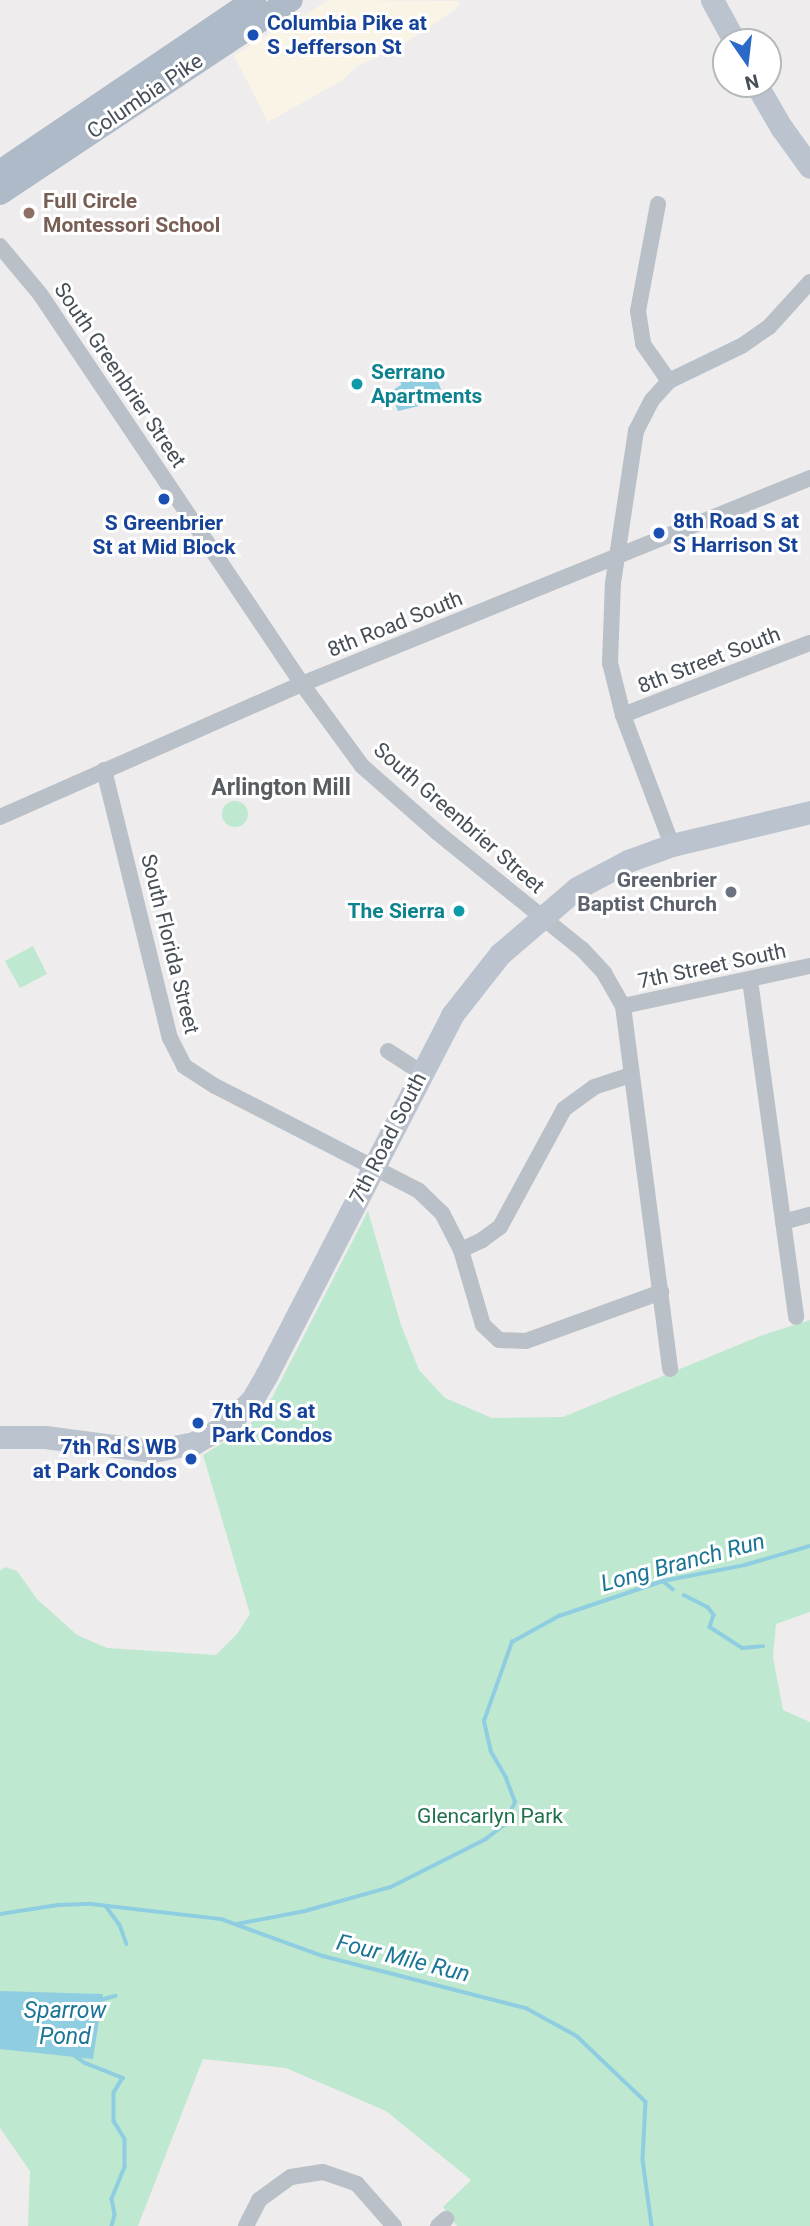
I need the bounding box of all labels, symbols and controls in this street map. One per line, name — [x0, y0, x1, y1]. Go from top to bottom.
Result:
place label: Columbia Pike at S Jefferson St — [267, 10, 427, 60]
marker: Columbia Pike at S Jefferson St — [245, 27, 261, 43]
north arrow — [712, 28, 782, 98]
street label: Columbia Pike — [82, 48, 208, 144]
text: N — [742, 69, 761, 95]
place label: Full Circle Montessori School — [43, 188, 220, 238]
marker: Full Circle Montessori School — [21, 205, 37, 221]
street label: South Greenbrier Street — [49, 278, 191, 472]
place label: Serrano Apartments — [371, 359, 482, 409]
marker: Serrano Apartments — [349, 376, 365, 392]
marker: S Greenbrier St at Mid Block — [156, 491, 172, 507]
place label: 8th Road S at S Harrison St — [673, 508, 799, 558]
place label: S Greenbrier St at Mid Block — [93, 510, 235, 560]
marker: 8th Road S at S Harrison St — [651, 525, 667, 541]
street label: 8th Road South — [324, 585, 466, 663]
street label: 8th Street South — [634, 621, 784, 699]
street label: South Greenbrier Street — [369, 737, 549, 899]
district label: Arlington Mill — [211, 774, 351, 802]
street label: South Florida Street — [135, 851, 205, 1037]
place label: Greenbrier Baptist Church — [577, 867, 717, 917]
marker: Greenbrier Baptist Church — [723, 884, 739, 900]
place label: The Sierra — [348, 898, 445, 924]
marker: The Sierra — [451, 903, 467, 919]
street label: 7th Street South — [636, 938, 788, 994]
street label: 7th Road South — [344, 1068, 432, 1208]
place label: 7th Rd S at Park Condos — [212, 1398, 333, 1448]
marker: 7th Rd S at Park Condos — [190, 1415, 206, 1431]
place label: 7th Rd S WB at Park Condos — [33, 1434, 177, 1484]
marker: 7th Rd S WB at Park Condos — [183, 1451, 199, 1467]
water label: Long Branch Run — [598, 1528, 768, 1598]
park label: Glencarlyn Park — [417, 1803, 563, 1829]
water label: Four Mile Run — [333, 1929, 473, 1989]
water label: Sparrow Pond — [24, 1997, 106, 2051]

